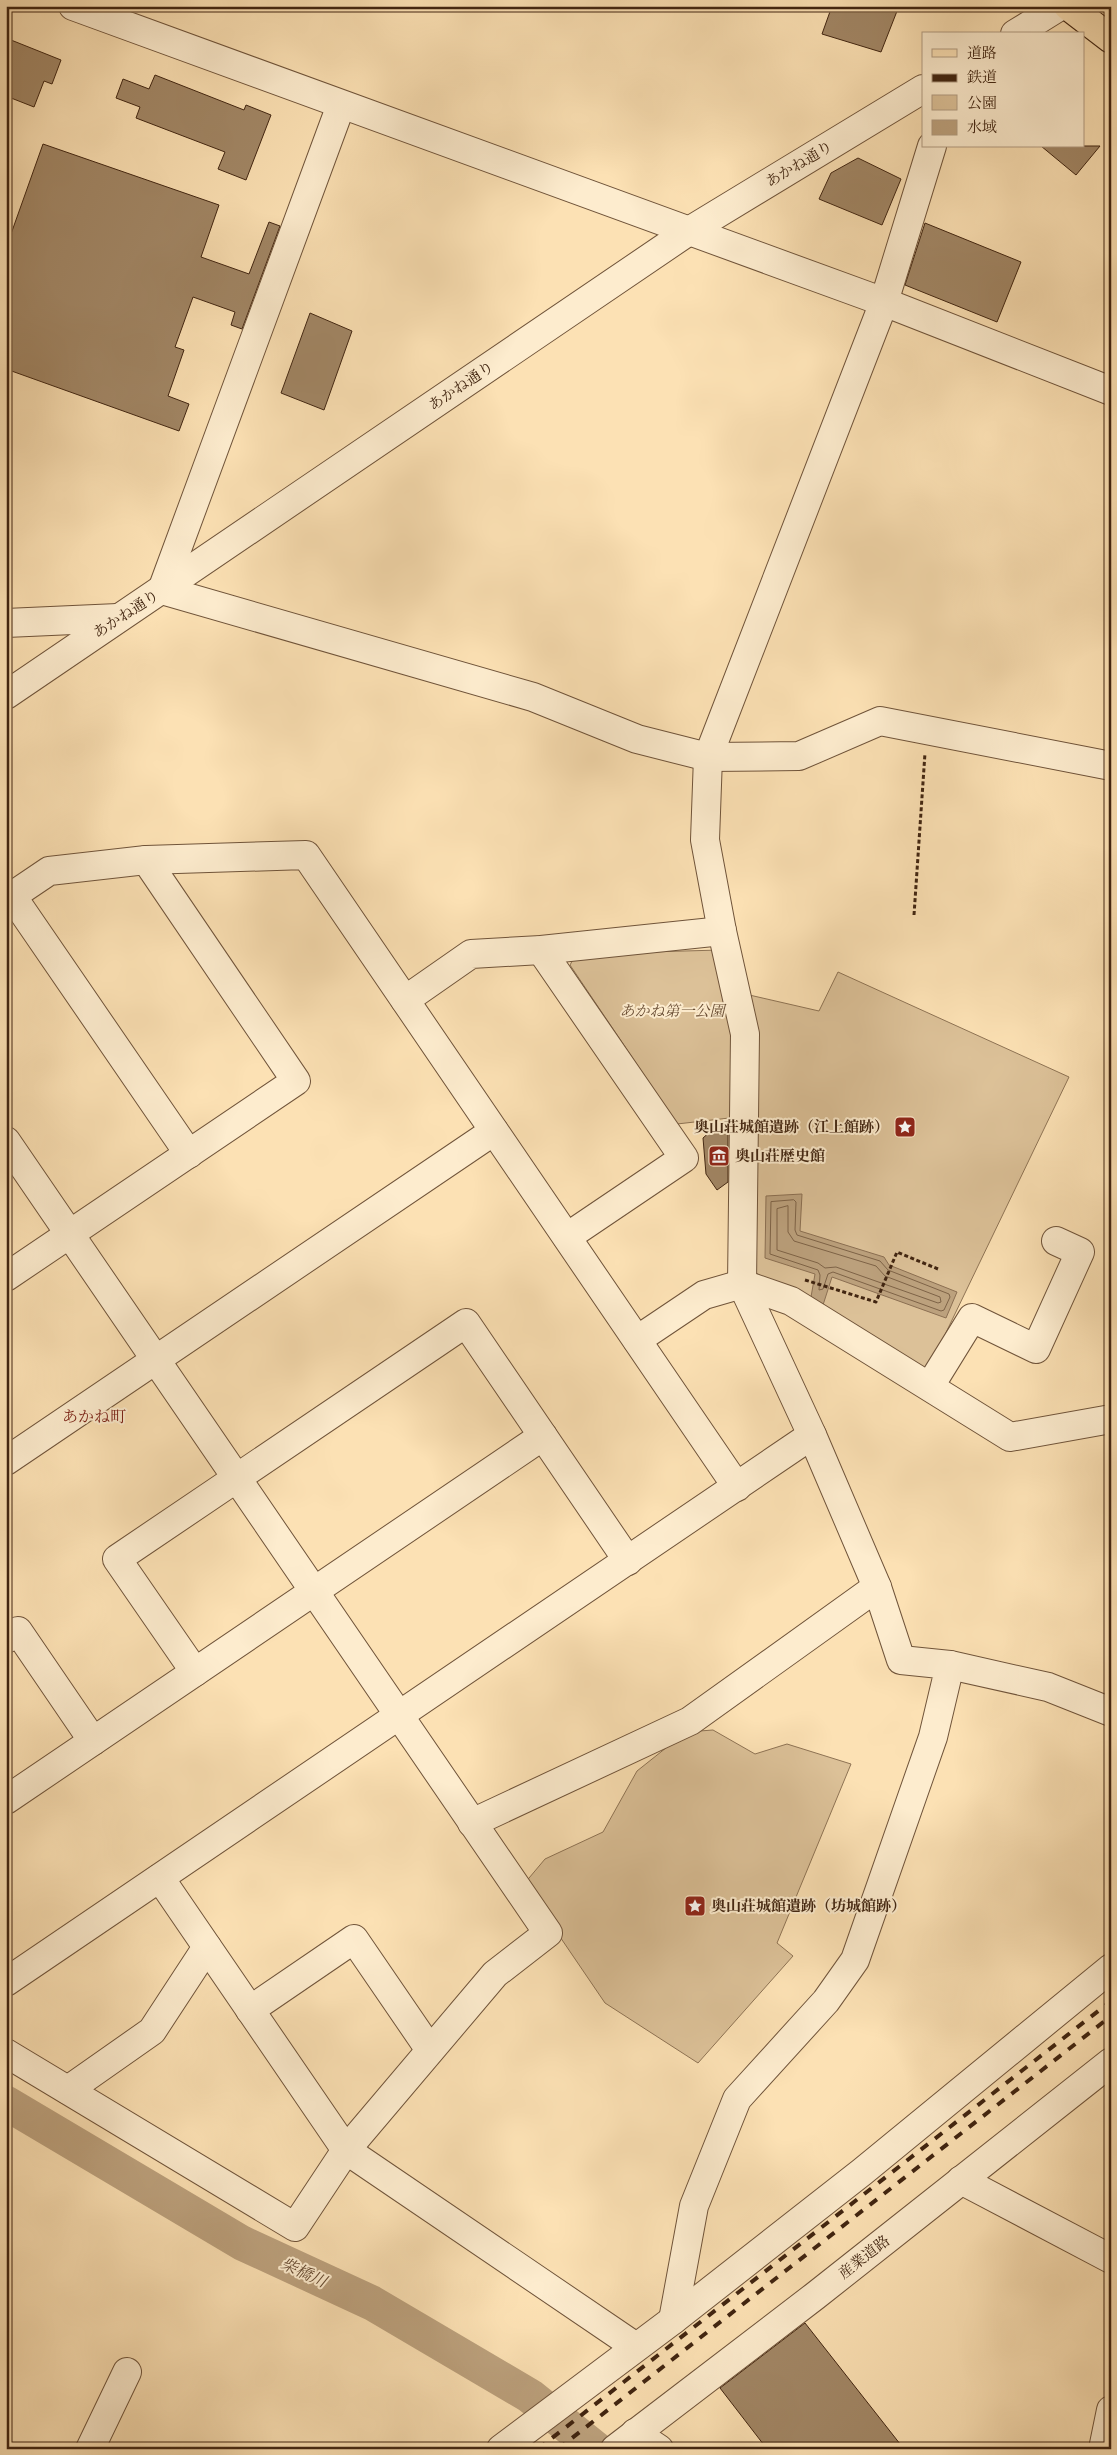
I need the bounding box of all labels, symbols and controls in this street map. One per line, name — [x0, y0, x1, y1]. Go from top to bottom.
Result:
legend — [922, 32, 1084, 148]
text: 道路 — [967, 44, 997, 63]
text: 鉄道 — [967, 68, 997, 87]
text: 公園 — [967, 94, 997, 113]
text: 水域 — [967, 118, 997, 137]
street label: あかね通り — [762, 137, 836, 192]
street label: あかね通り — [425, 358, 498, 415]
street label: あかね通り — [90, 586, 163, 643]
park label: あかね第一公園 — [619, 1002, 727, 1021]
place icon: 奥山荘城館遺跡（江上館跡） — [893, 1115, 917, 1139]
place label: 奥山荘城館遺跡（江上館跡） — [694, 1118, 889, 1137]
museum icon: 奥山荘歴史館 — [707, 1144, 731, 1168]
place label: 奥山荘歴史館 — [735, 1147, 825, 1166]
district label: あかね町 — [62, 1408, 126, 1428]
place icon: 奥山荘城館遺跡（坊城館跡） — [683, 1894, 707, 1918]
place label: 奥山荘城館遺跡（坊城館跡） — [711, 1897, 906, 1916]
street label: 産業道路 — [835, 2231, 894, 2283]
water label: 柴橋川 — [277, 2255, 331, 2294]

